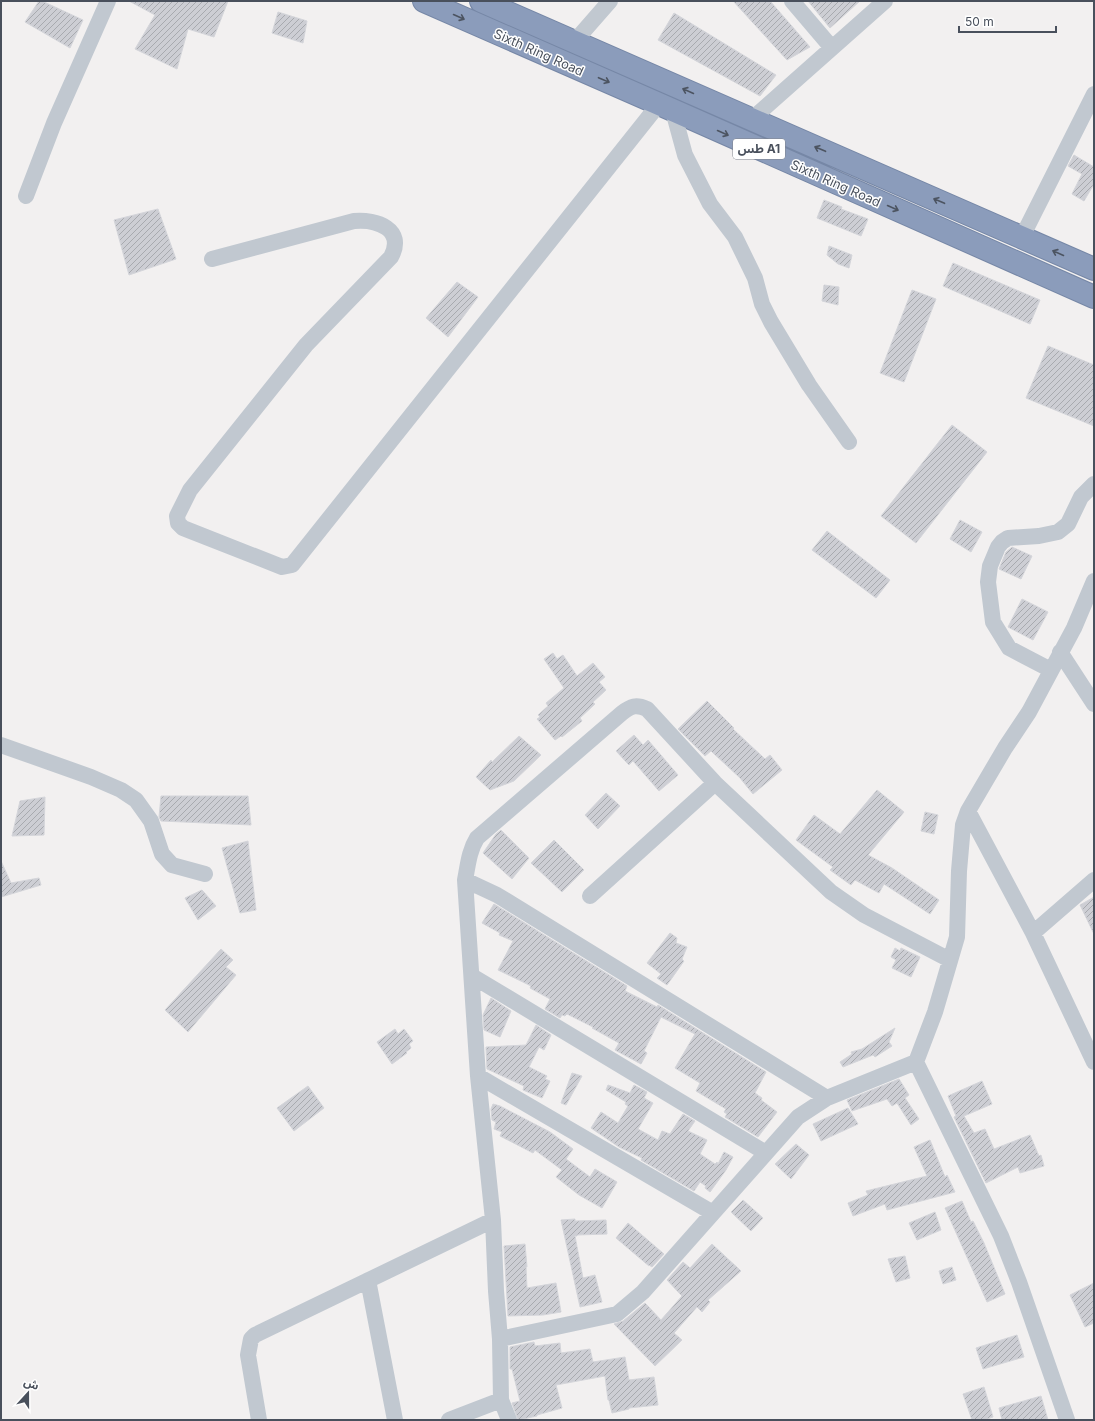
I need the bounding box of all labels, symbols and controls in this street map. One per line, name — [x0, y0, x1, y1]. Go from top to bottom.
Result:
scale bar — [959, 8, 1056, 34]
one-way arrow — [453, 13, 465, 21]
text: 50 m — [965, 14, 994, 29]
street label: Sixth Ring Road — [492, 25, 586, 79]
one-way arrow — [598, 77, 610, 84]
one-way arrow — [683, 87, 695, 94]
one-way arrow — [717, 130, 729, 137]
road number: طس A1 — [733, 139, 785, 159]
one-way arrow — [814, 145, 826, 152]
street label: Sixth Ring Road — [789, 156, 883, 210]
one-way arrow — [934, 196, 946, 204]
one-way arrow — [887, 205, 899, 212]
one-way arrow — [1053, 249, 1065, 256]
north arrow — [8, 1373, 48, 1413]
text: ش — [22, 1374, 41, 1393]

